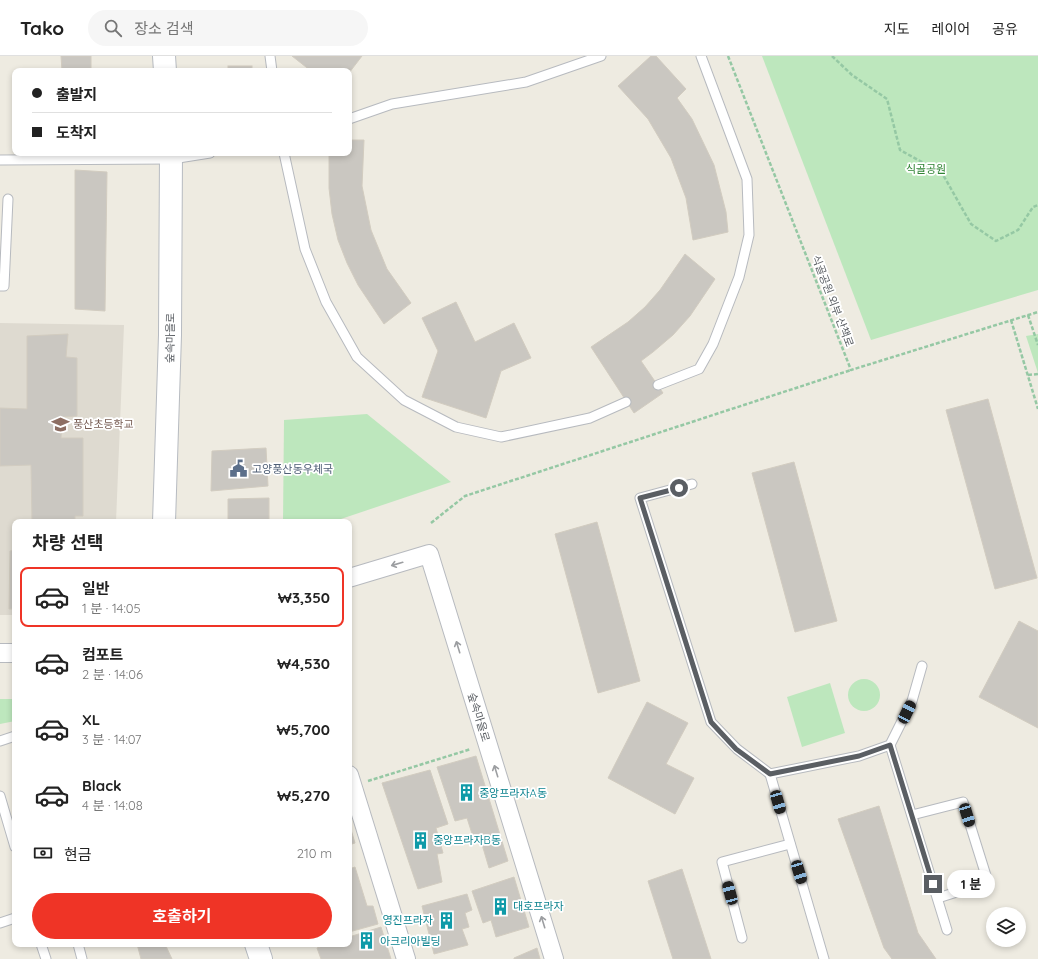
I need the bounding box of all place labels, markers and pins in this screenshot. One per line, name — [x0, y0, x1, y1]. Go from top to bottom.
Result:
school or university icon: 풍산초등학교 — [50, 414, 70, 434]
place label: 풍산초등학교 — [73, 417, 134, 431]
public building icon: 고양풍산동우체국 — [229, 459, 249, 479]
place label: 고양풍산동우체국 — [252, 462, 333, 476]
building icon: 중앙프라자A동 — [456, 783, 476, 803]
place label: 중앙프라자A동 — [479, 786, 547, 800]
building icon: 중앙프라자B동 — [410, 830, 430, 850]
place label: 중앙프라자B동 — [433, 833, 501, 847]
building icon: 대호프라자 — [490, 896, 510, 916]
place label: 대호프라자 — [513, 899, 564, 913]
building icon: 영진프라자 — [436, 910, 456, 930]
place label: 영진프라자 — [382, 913, 433, 927]
building icon: 아크리아빌딩 — [357, 931, 377, 951]
place label: 아크리아빌딩 — [380, 934, 441, 948]

